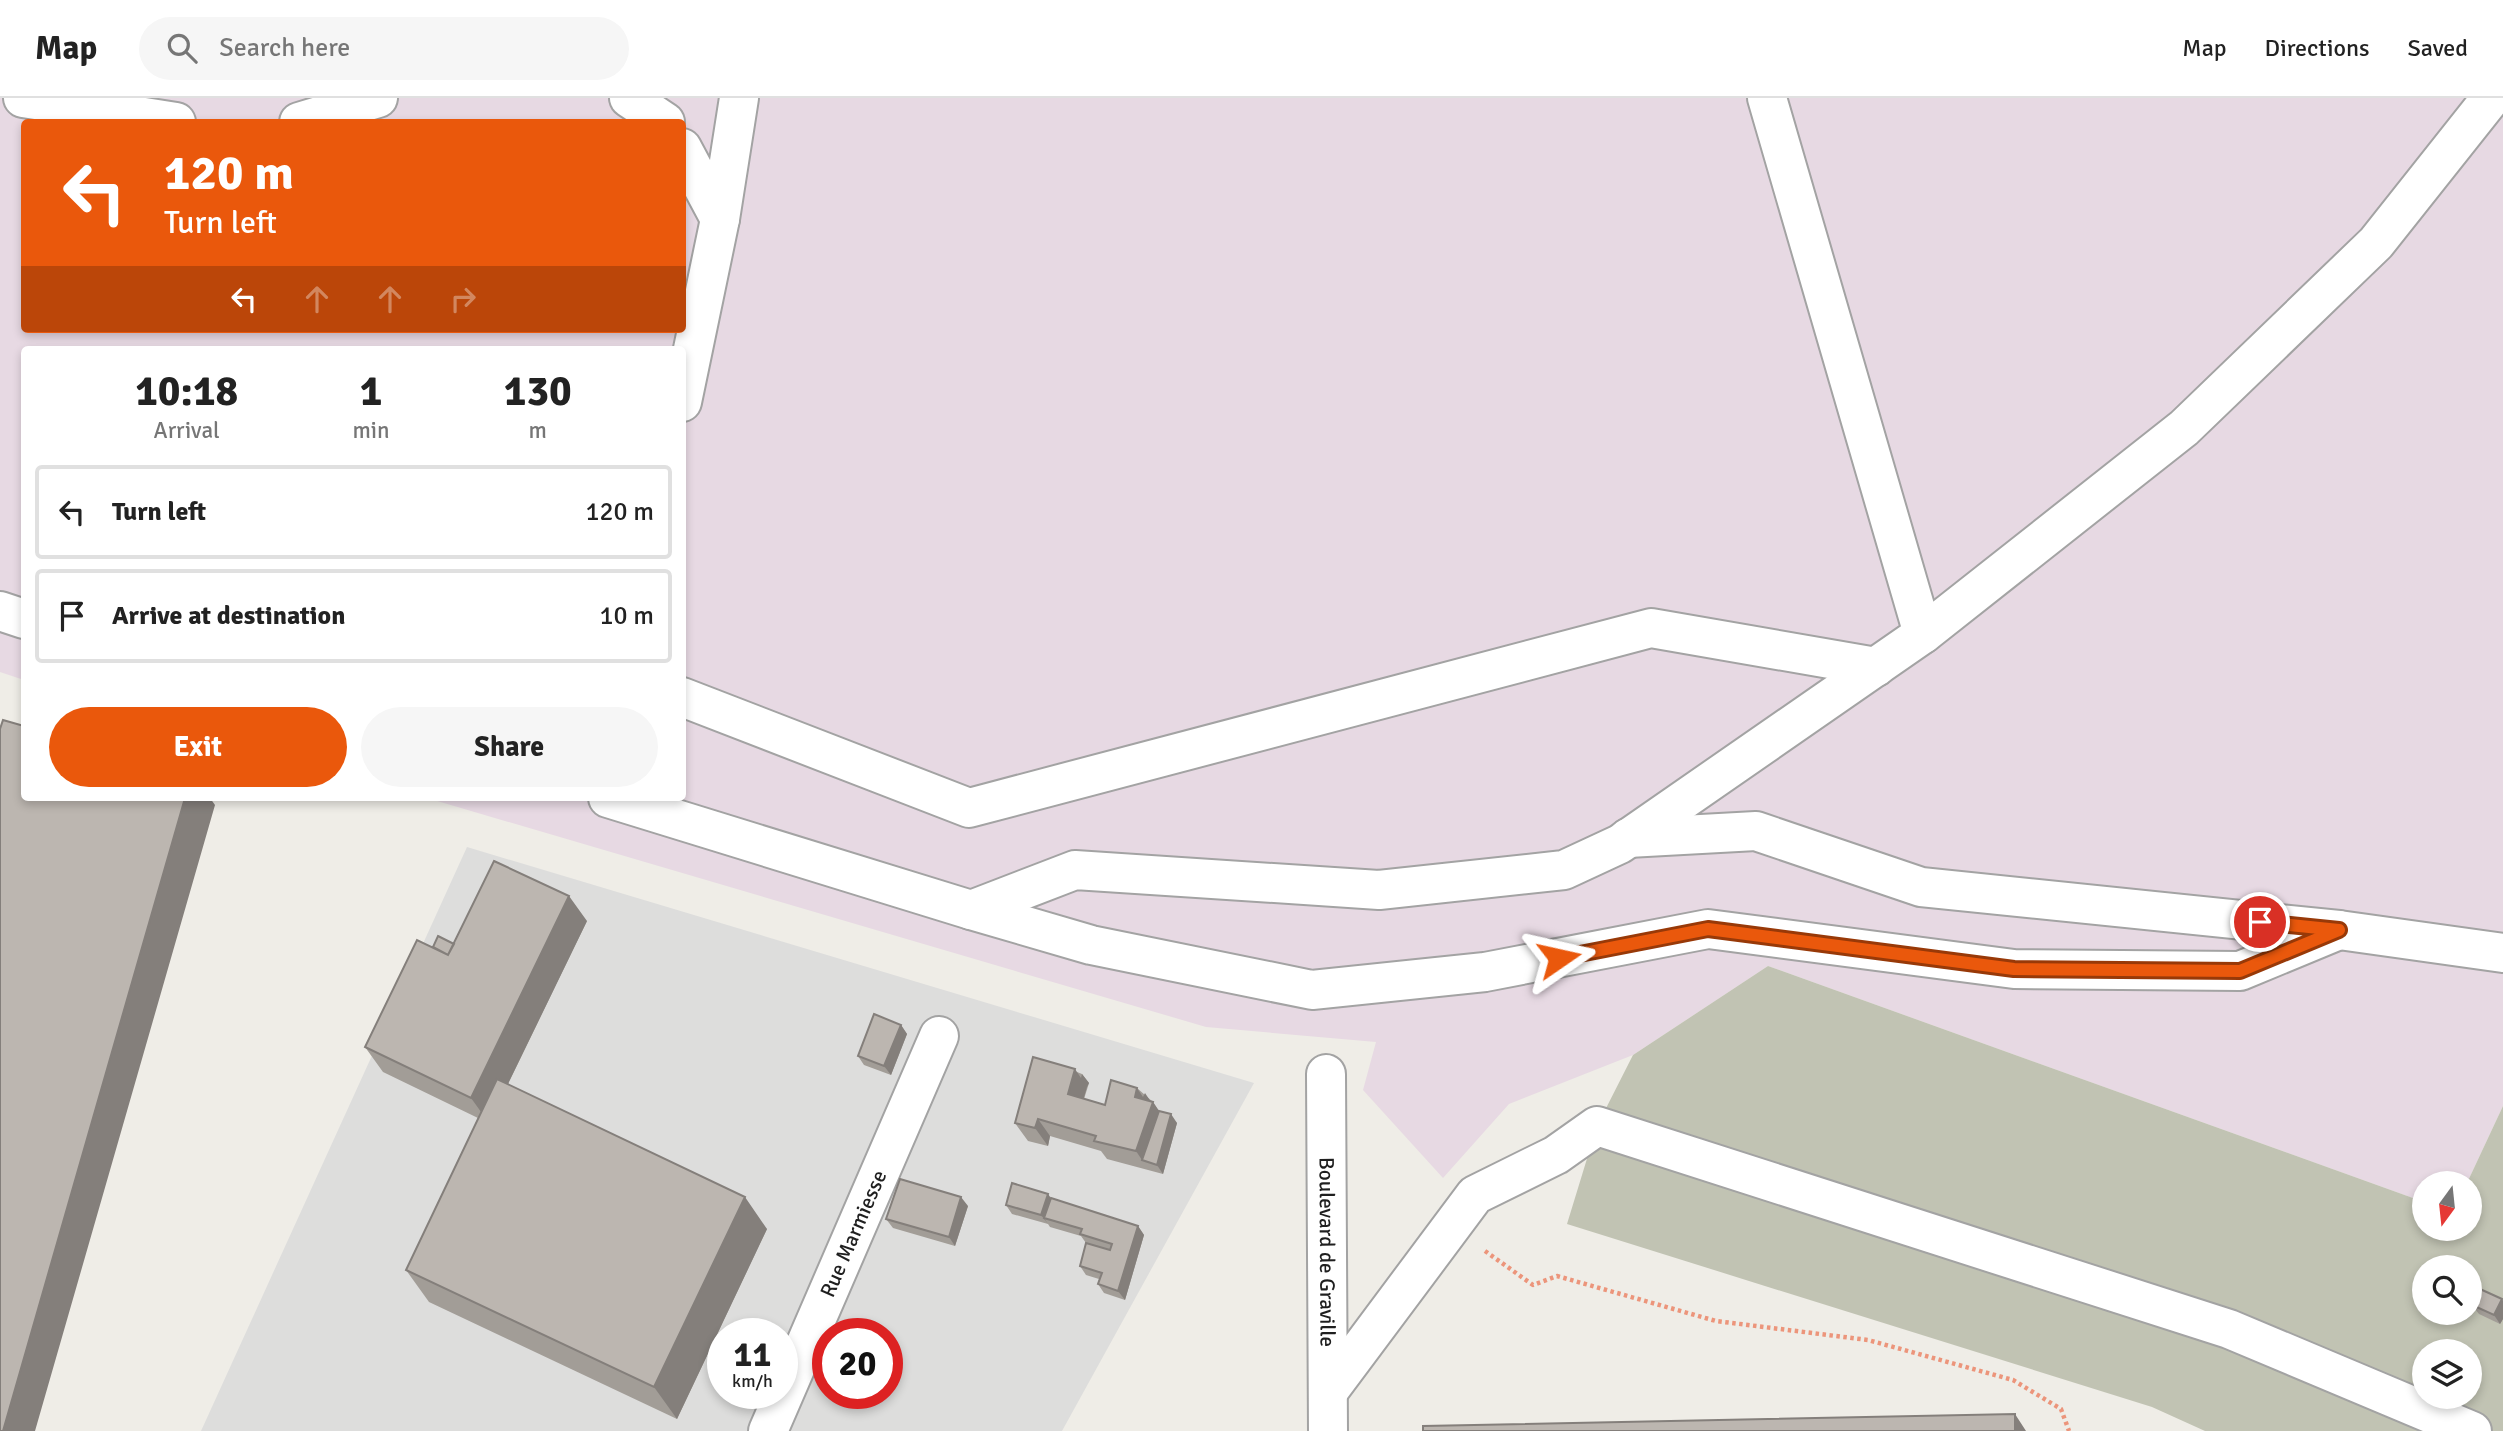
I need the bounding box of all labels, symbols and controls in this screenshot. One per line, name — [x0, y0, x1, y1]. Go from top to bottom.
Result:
search box — [139, 17, 629, 80]
text: Map — [35, 28, 97, 69]
icon: search — [163, 29, 201, 67]
text: Search here — [219, 32, 350, 64]
text: Map — [2182, 33, 2227, 63]
text: Directions — [2265, 33, 2370, 63]
text: Saved — [2408, 33, 2468, 63]
text: 120 m — [164, 143, 294, 203]
icon: left — [49, 147, 140, 238]
text: Turn left — [164, 203, 277, 242]
icon: left — [225, 280, 263, 318]
icon: ahead — [298, 280, 336, 318]
icon: ahead — [371, 280, 409, 318]
icon: right — [444, 280, 482, 318]
text: 10:18 — [135, 366, 238, 417]
text: 1 — [360, 366, 382, 417]
text: 130 — [504, 366, 572, 417]
text: Arrival — [154, 416, 220, 445]
text: min — [352, 416, 390, 445]
text: m — [529, 416, 547, 445]
icon: left — [53, 493, 91, 531]
text: Turn left — [112, 496, 206, 528]
text: 120 m — [585, 496, 654, 528]
icon: arrive — [53, 597, 91, 635]
text: Arrive at destination — [112, 600, 345, 632]
text: 10 m — [599, 600, 654, 632]
button: Exit — [49, 707, 347, 787]
button: Share — [361, 707, 658, 787]
pin — [2230, 892, 2290, 952]
icon: arrive — [2241, 903, 2279, 941]
position arrow — [1522, 921, 1596, 995]
street label: Boulevard de Graville — [1313, 1157, 1341, 1347]
street label: Rue Marmiesse — [814, 1166, 892, 1301]
north arrow — [2412, 1171, 2482, 1241]
map controls — [2412, 1171, 2482, 1409]
button: search — [2412, 1255, 2482, 1325]
speed limit sign: 20 — [812, 1318, 903, 1409]
text: 11 — [734, 1333, 771, 1376]
button: layers — [2412, 1339, 2482, 1409]
text: km/h — [732, 1370, 773, 1392]

